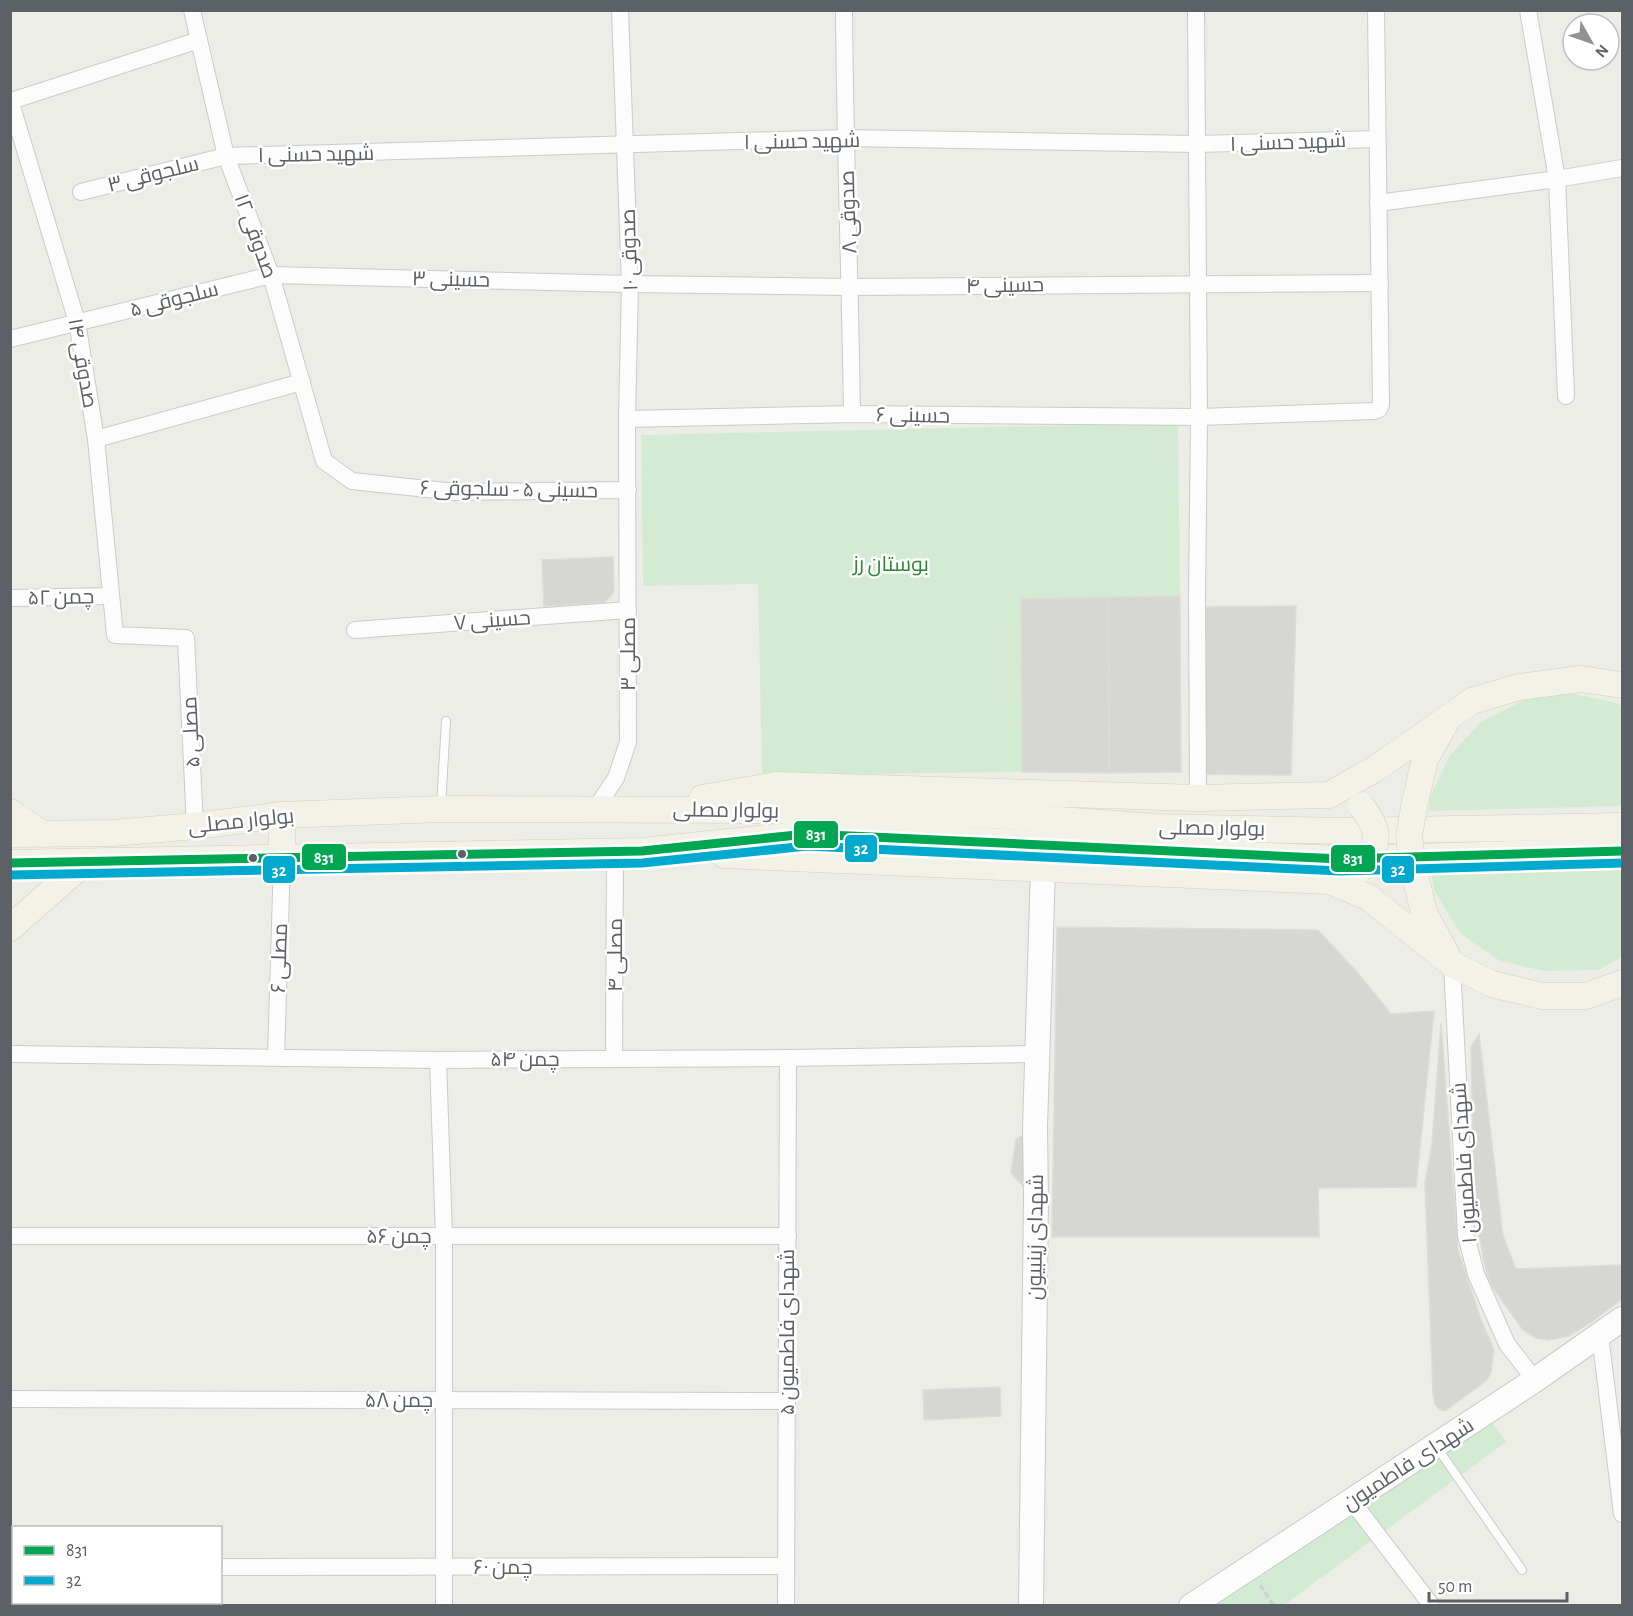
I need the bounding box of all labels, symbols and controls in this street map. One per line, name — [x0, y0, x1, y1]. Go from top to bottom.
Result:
north arrow — [1561, 12, 1621, 72]
text: N — [1592, 42, 1611, 60]
street label: شهید حسنی ۱ — [744, 130, 860, 155]
street label: شهید حسنی ۱ — [1229, 130, 1347, 157]
street label: شهید حسنی ۱ — [258, 143, 374, 168]
street label: سلجوقی ۳ — [105, 153, 201, 198]
street label: صدوقی ۸ — [837, 170, 862, 254]
street label: صدوقی ۱۲ — [229, 191, 280, 282]
street label: صدوقی ۱۰ — [618, 208, 643, 291]
street label: حسینی ۳ — [412, 268, 490, 293]
street label: حسینی ۴ — [966, 274, 1044, 299]
street label: سلجوقی ۵ — [128, 278, 221, 323]
street label: صدوقی ۱۴ — [62, 316, 101, 410]
street label: حسینی ۶ — [876, 404, 950, 429]
street label: حسینی ۵ - سلجوقی ۶ — [420, 477, 598, 504]
park label: بوستان رز — [852, 554, 929, 577]
street label: چمن ۵۲ — [28, 586, 95, 612]
street label: حسینی ۷ — [453, 607, 531, 636]
street label: مصلی ۳ — [618, 617, 641, 691]
street label: مصلی ۵ — [179, 696, 206, 768]
street label: بولوار مصلی — [672, 799, 780, 824]
street label: بولوار مصلی — [187, 805, 295, 840]
street label: بولوار مصلی — [1158, 817, 1266, 842]
line badge: 831 — [793, 820, 839, 849]
text: 831 — [806, 827, 826, 843]
line badge: 32 — [844, 834, 878, 863]
text: 32 — [854, 841, 869, 857]
line badge: 831 — [301, 843, 347, 871]
line badge: 831 — [1330, 844, 1376, 873]
unlabelled marker — [456, 848, 468, 860]
text: 831 — [314, 850, 334, 866]
text: 831 — [1343, 851, 1363, 867]
unlabelled marker — [247, 852, 259, 864]
line badge: 32 — [262, 855, 296, 884]
line badge: 32 — [1381, 855, 1415, 884]
text: 32 — [1391, 862, 1406, 878]
text: 32 — [272, 863, 287, 879]
street label: مصلی ۴ — [605, 918, 628, 992]
street label: مصلی ۶ — [268, 923, 293, 993]
street label: چمن ۵۴ — [490, 1049, 560, 1073]
street label: شهدای فاطمیون ۱ — [1448, 1082, 1483, 1244]
street label: شهدای زینبیون — [1024, 1174, 1049, 1300]
street label: چمن ۵۶ — [366, 1226, 432, 1250]
street label: شهدای فاطمیون ۵ — [777, 1249, 800, 1415]
street label: چمن ۵۸ — [365, 1390, 433, 1414]
street label: شهدای فاطمیون — [1339, 1414, 1479, 1516]
legend — [12, 1526, 222, 1604]
text: 831 — [66, 1542, 88, 1560]
street label: چمن ۶۰ — [473, 1557, 533, 1581]
scale bar — [1429, 1565, 1567, 1603]
text: 32 — [66, 1572, 82, 1590]
text: 50 m — [1438, 1578, 1472, 1596]

